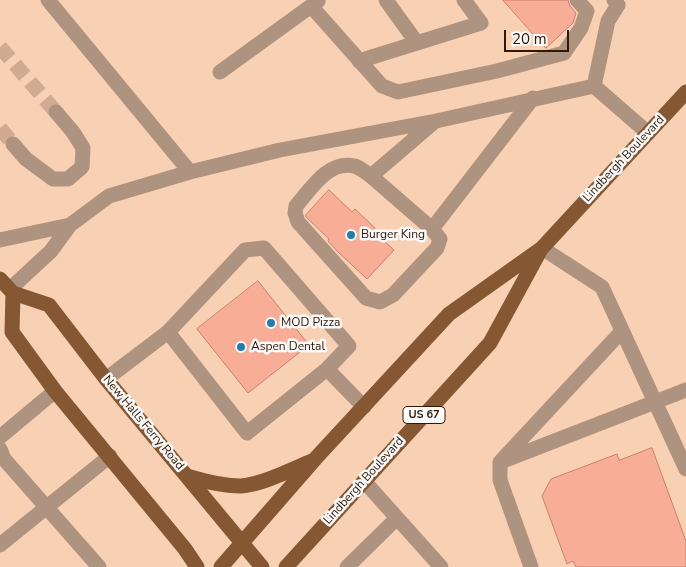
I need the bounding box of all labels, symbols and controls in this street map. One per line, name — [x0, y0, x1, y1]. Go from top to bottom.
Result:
scale bar — [506, 20, 571, 52]
text: 20 m — [512, 29, 547, 49]
street label: Lindbergh Boulevard — [580, 113, 668, 205]
place label: Burger King — [361, 228, 425, 242]
marker: Burger King — [345, 229, 357, 241]
place label: MOD Pizza — [281, 316, 340, 330]
marker: MOD Pizza — [265, 317, 277, 329]
place label: Aspen Dental — [251, 340, 325, 354]
marker: Aspen Dental — [235, 341, 247, 353]
street label: New Halls Ferry Road — [99, 373, 187, 473]
road number: US 67 — [403, 406, 445, 424]
street label: Lindbergh Boulevard — [321, 434, 407, 528]

